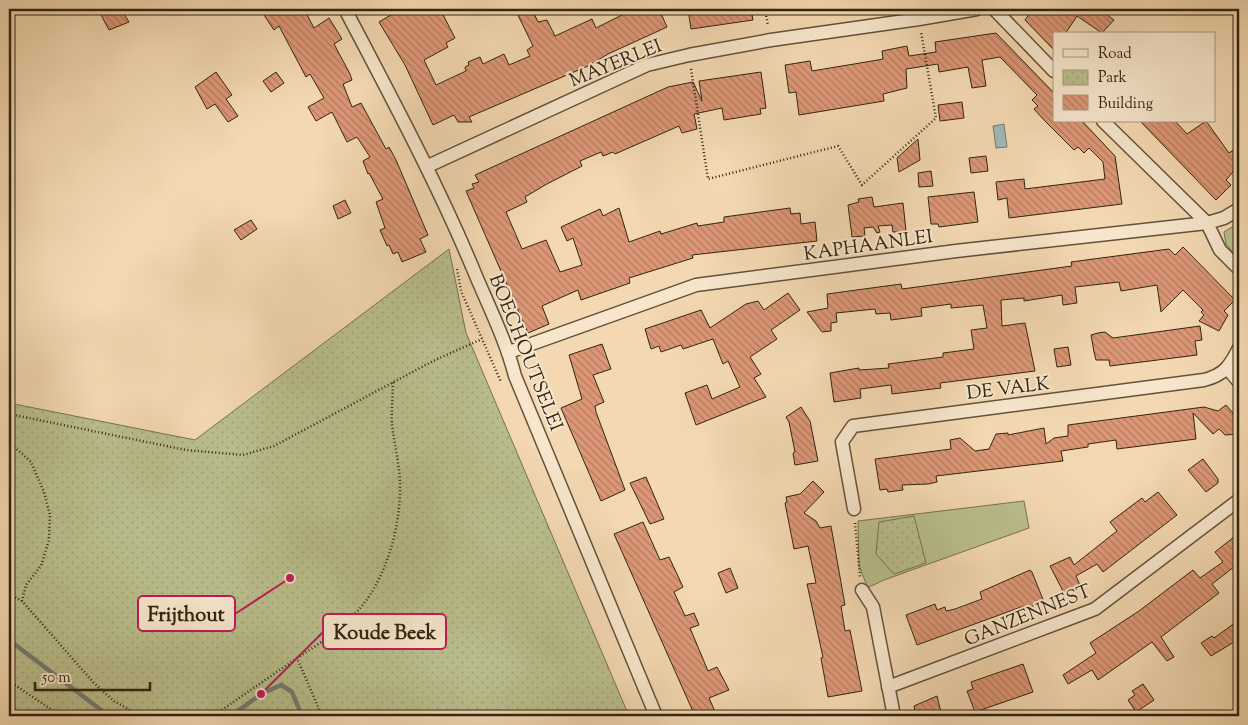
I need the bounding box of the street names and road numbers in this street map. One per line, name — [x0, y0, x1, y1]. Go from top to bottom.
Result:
street label: MAYERLEI — [565, 33, 666, 95]
street label: KAPHAANLEI — [802, 224, 935, 269]
street label: BOECHOUTSELEI — [481, 270, 568, 435]
street label: DE VALK — [965, 371, 1052, 408]
street label: GANZENNEST — [960, 579, 1095, 654]

